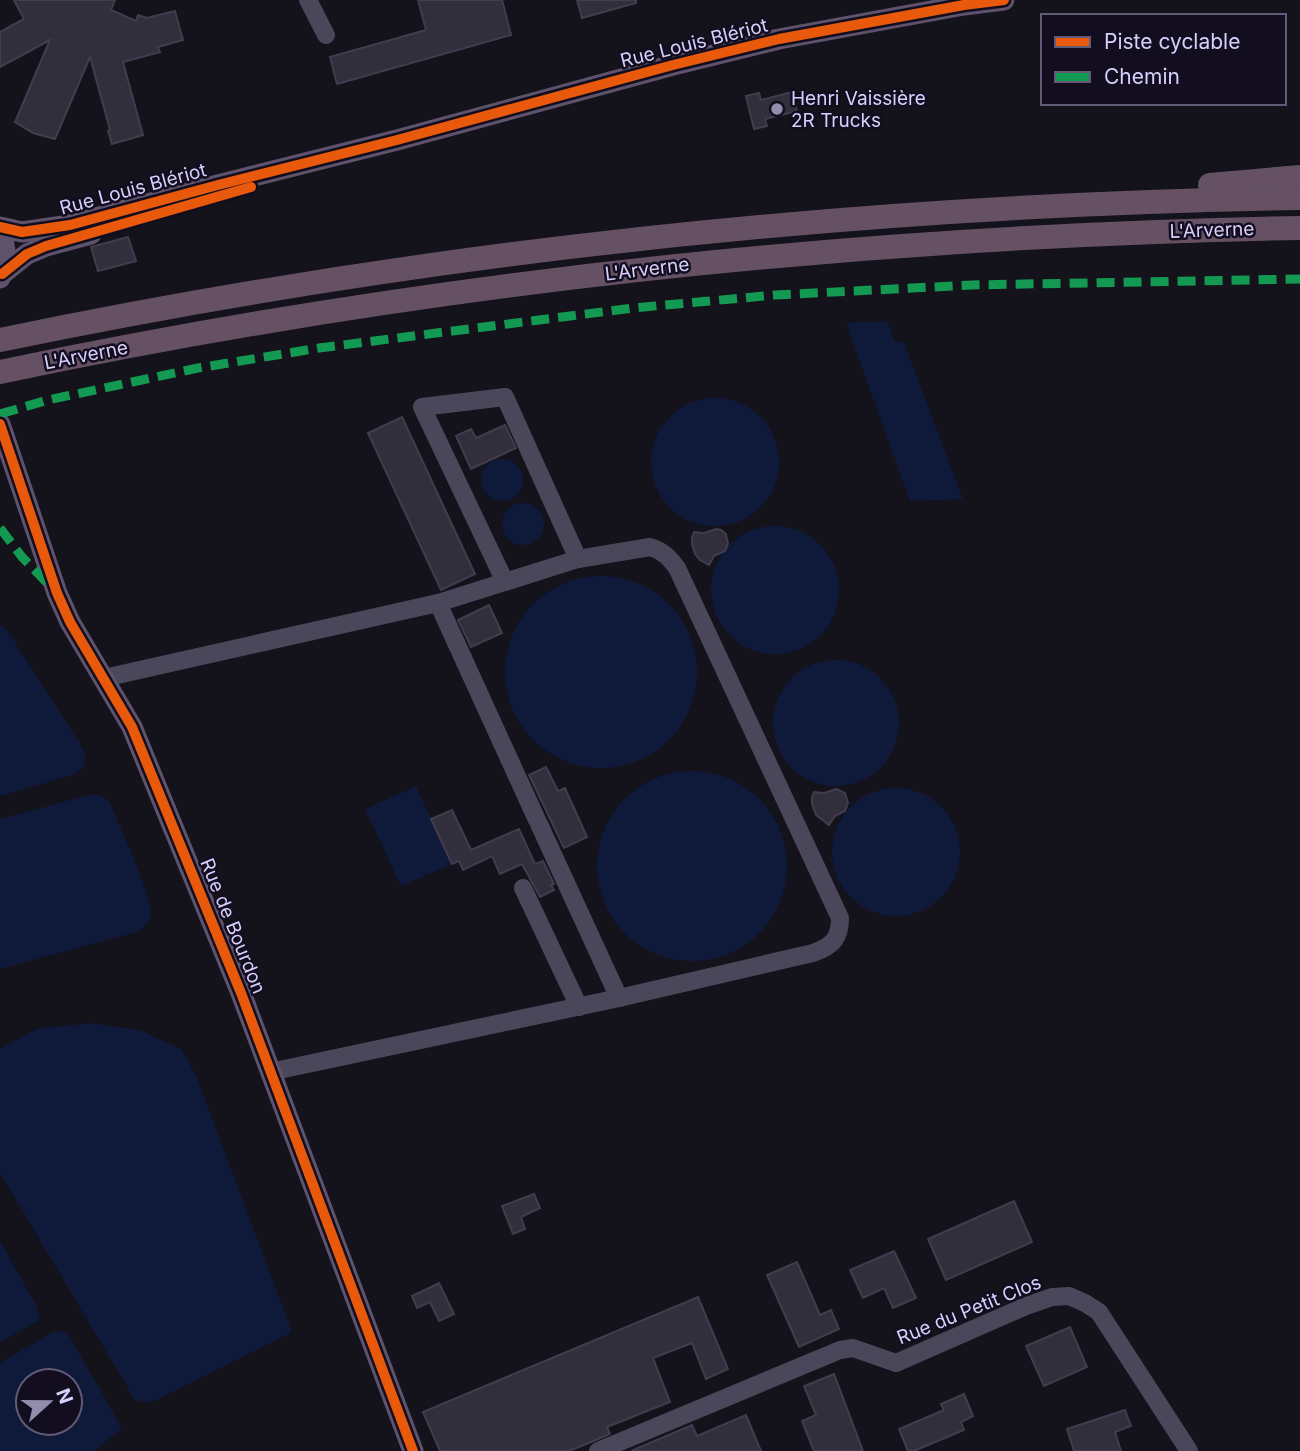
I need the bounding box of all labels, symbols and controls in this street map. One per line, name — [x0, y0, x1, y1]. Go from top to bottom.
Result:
street label: Rue Louis Blériot — [618, 14, 770, 72]
legend — [1041, 14, 1286, 105]
text: Piste cyclable — [1104, 29, 1240, 54]
text: Chemin — [1104, 64, 1180, 89]
place label: Henri Vaissière 2R Trucks — [791, 87, 926, 132]
marker: Henri Vaissière 2R Trucks — [769, 101, 785, 117]
street label: Rue Louis Blériot — [57, 158, 209, 220]
street label: L'Arverne — [1169, 217, 1255, 243]
street label: L'Arverne — [603, 252, 691, 286]
street label: L'Arverne — [42, 336, 130, 374]
street label: Rue de Bourdon — [195, 855, 271, 997]
street label: Rue du Petit Clos — [894, 1271, 1044, 1349]
north arrow — [14, 1367, 84, 1437]
text: N — [51, 1385, 78, 1407]

